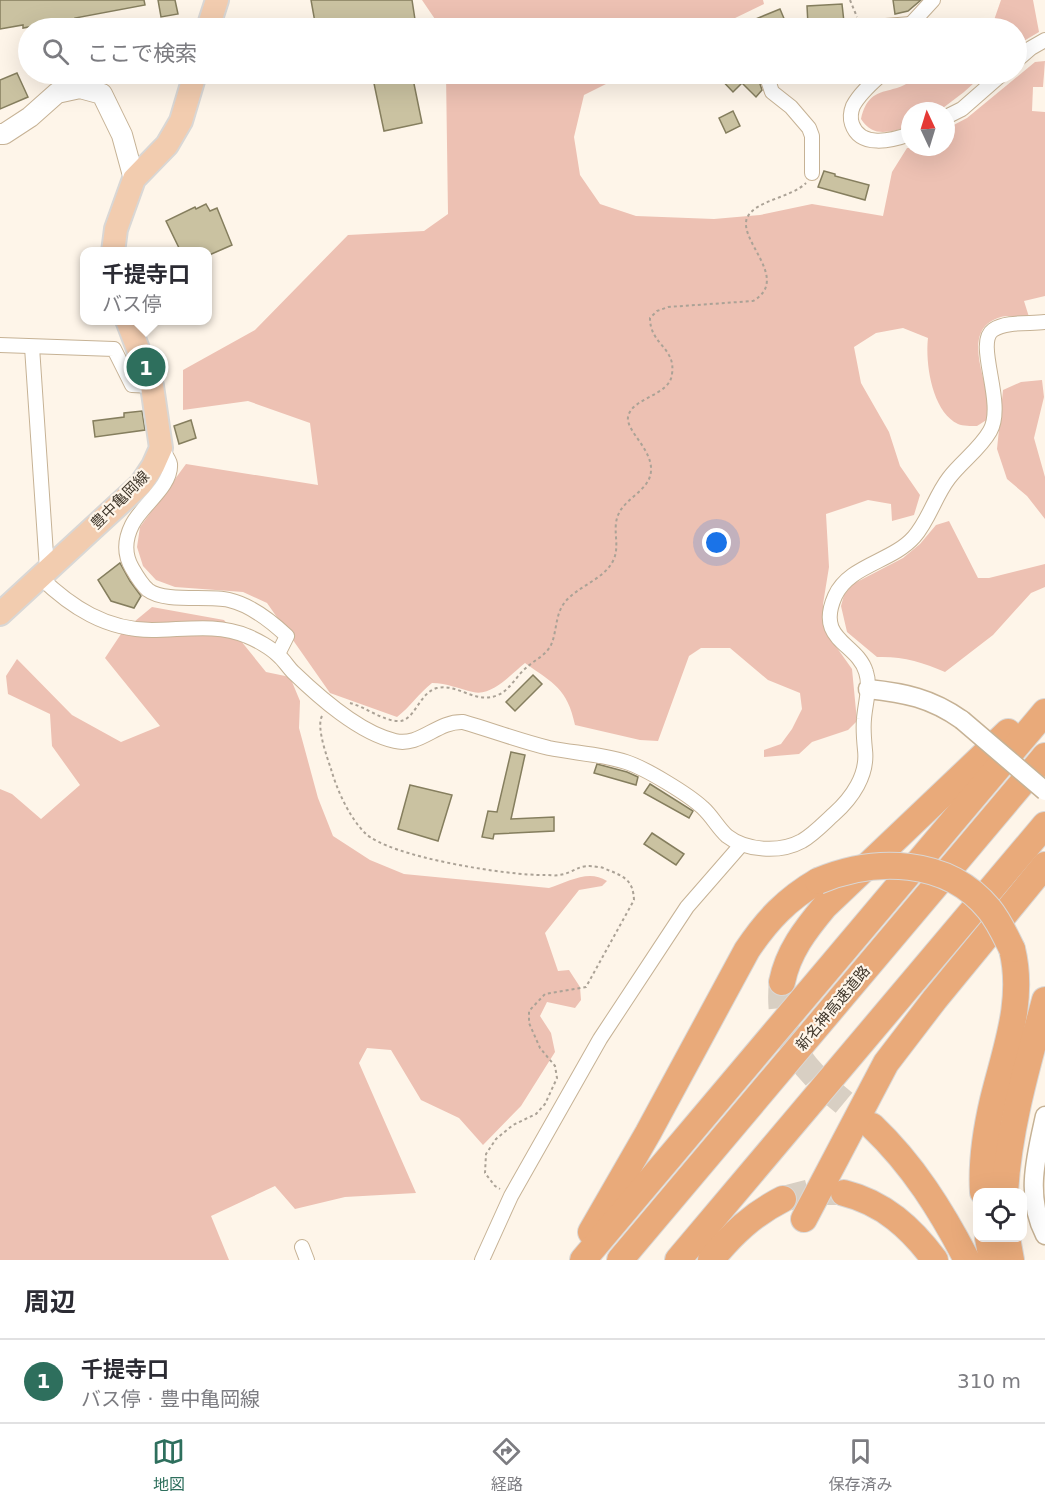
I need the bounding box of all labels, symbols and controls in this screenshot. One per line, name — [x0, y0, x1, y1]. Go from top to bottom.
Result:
search box — [18, 18, 1027, 84]
icon: search — [39, 35, 72, 68]
text: ここで検索 — [87, 41, 197, 66]
north arrow — [901, 102, 955, 156]
popup — [80, 247, 212, 325]
text: 千提寺口 — [102, 262, 190, 287]
text: バス停 — [102, 292, 162, 316]
pin: 1 — [126, 344, 166, 389]
street label: 豊中亀岡線 — [87, 467, 153, 533]
your location — [702, 528, 731, 557]
street label: 新名神高速道路 — [792, 962, 874, 1054]
map controls — [973, 1188, 1027, 1242]
button: locate — [973, 1188, 1027, 1242]
text: 周辺 — [24, 1287, 76, 1317]
text: 千提寺口 — [81, 1357, 169, 1382]
text: 1 — [37, 1369, 50, 1393]
text: 310 m — [957, 1369, 1021, 1393]
text: バス停 · 豊中亀岡線 — [81, 1387, 260, 1411]
tab: 地図 — [152, 1435, 185, 1495]
tab: 経路 — [490, 1435, 523, 1495]
tab: 保存済み — [828, 1435, 892, 1495]

